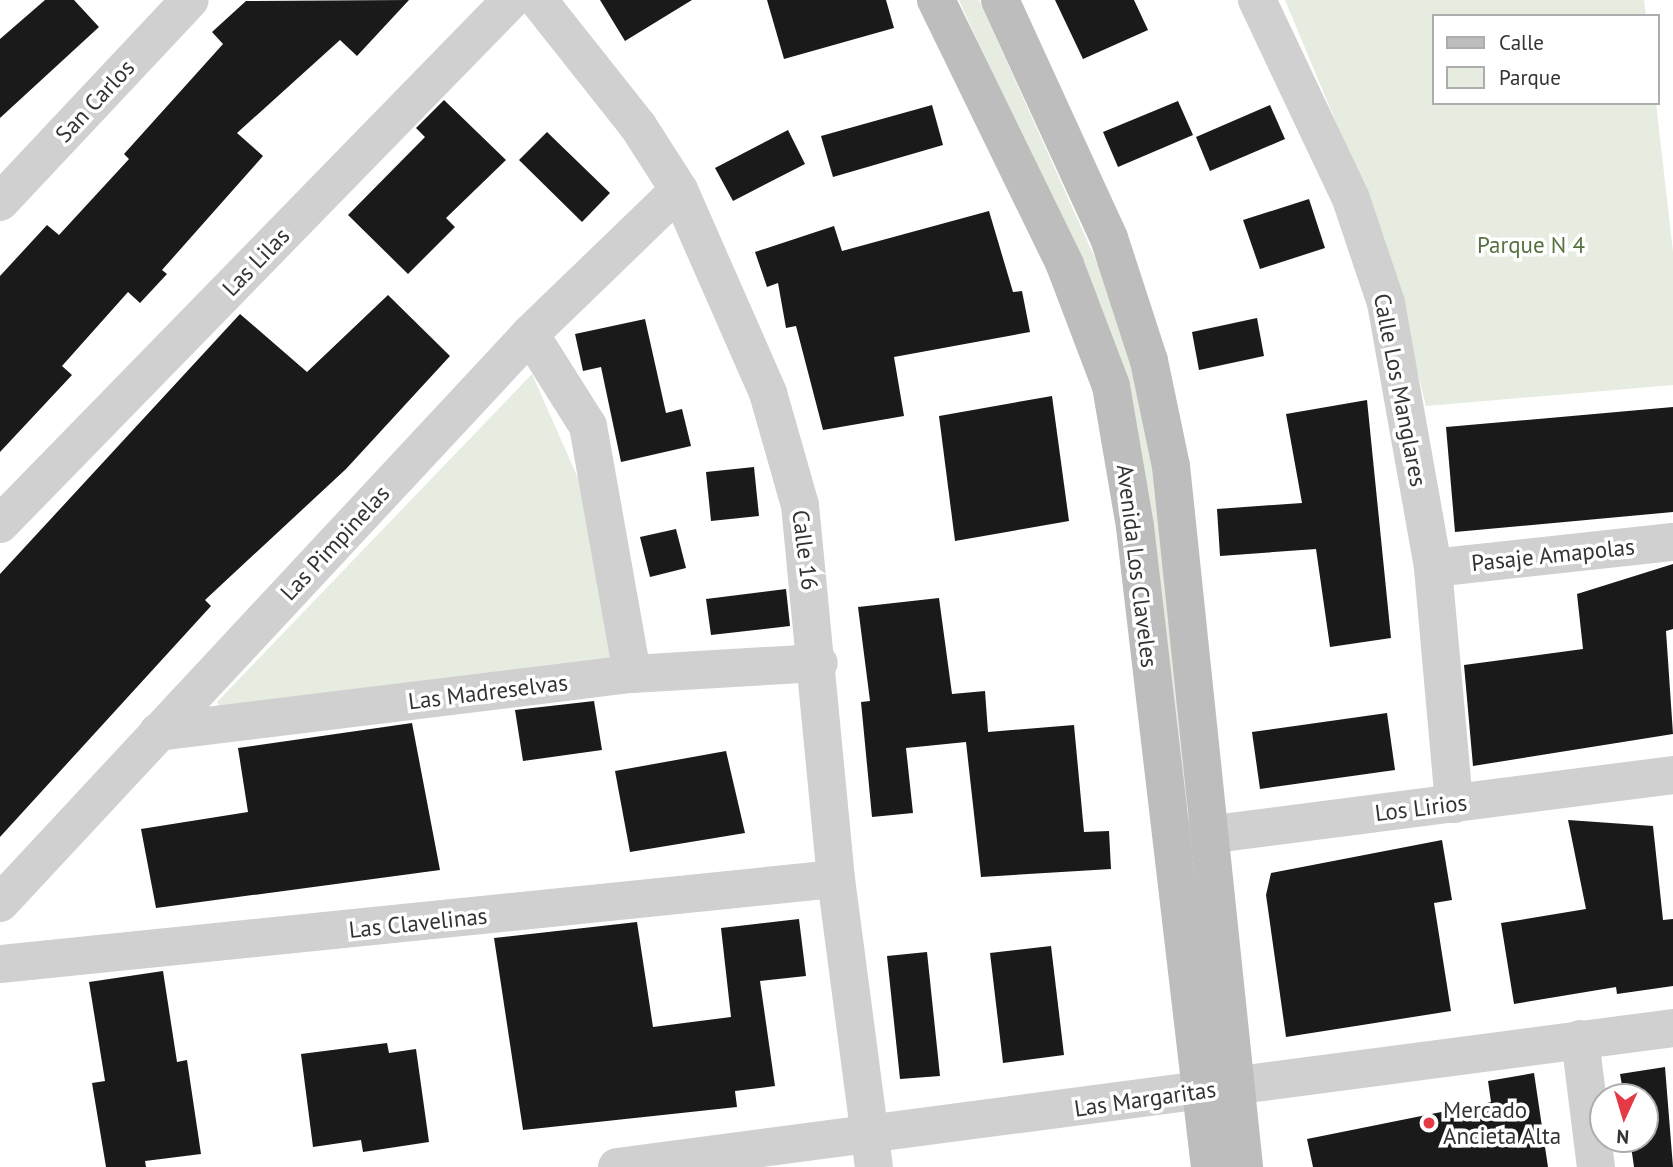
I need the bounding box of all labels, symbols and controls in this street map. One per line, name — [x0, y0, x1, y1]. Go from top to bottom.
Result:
legend — [1432, 14, 1659, 105]
text: Calle — [1499, 29, 1544, 56]
street label: San Carlos — [50, 54, 140, 148]
text: Parque — [1499, 64, 1561, 91]
street label: Las Lilas — [217, 222, 295, 302]
park label: Parque N 4 — [1477, 231, 1585, 259]
street label: Calle Los Manglares — [1368, 291, 1432, 489]
street label: Avenida Los Claveles — [1111, 463, 1163, 669]
street label: Las Pimpinelas — [275, 480, 395, 606]
street label: Calle 16 — [786, 508, 824, 592]
street label: Pasaje Amapolas — [1470, 533, 1636, 577]
street label: Las Madreselvas — [407, 669, 569, 715]
street label: Los Lirios — [1373, 789, 1469, 827]
street label: Las Clavelinas — [347, 902, 489, 944]
street label: Las Margaritas — [1072, 1075, 1218, 1123]
north arrow — [1589, 1083, 1659, 1153]
place label: Mercado Ancieta Alta — [1443, 1096, 1562, 1150]
marker: Mercado Ancieta Alta — [1421, 1115, 1437, 1131]
text: N — [1616, 1125, 1630, 1149]

